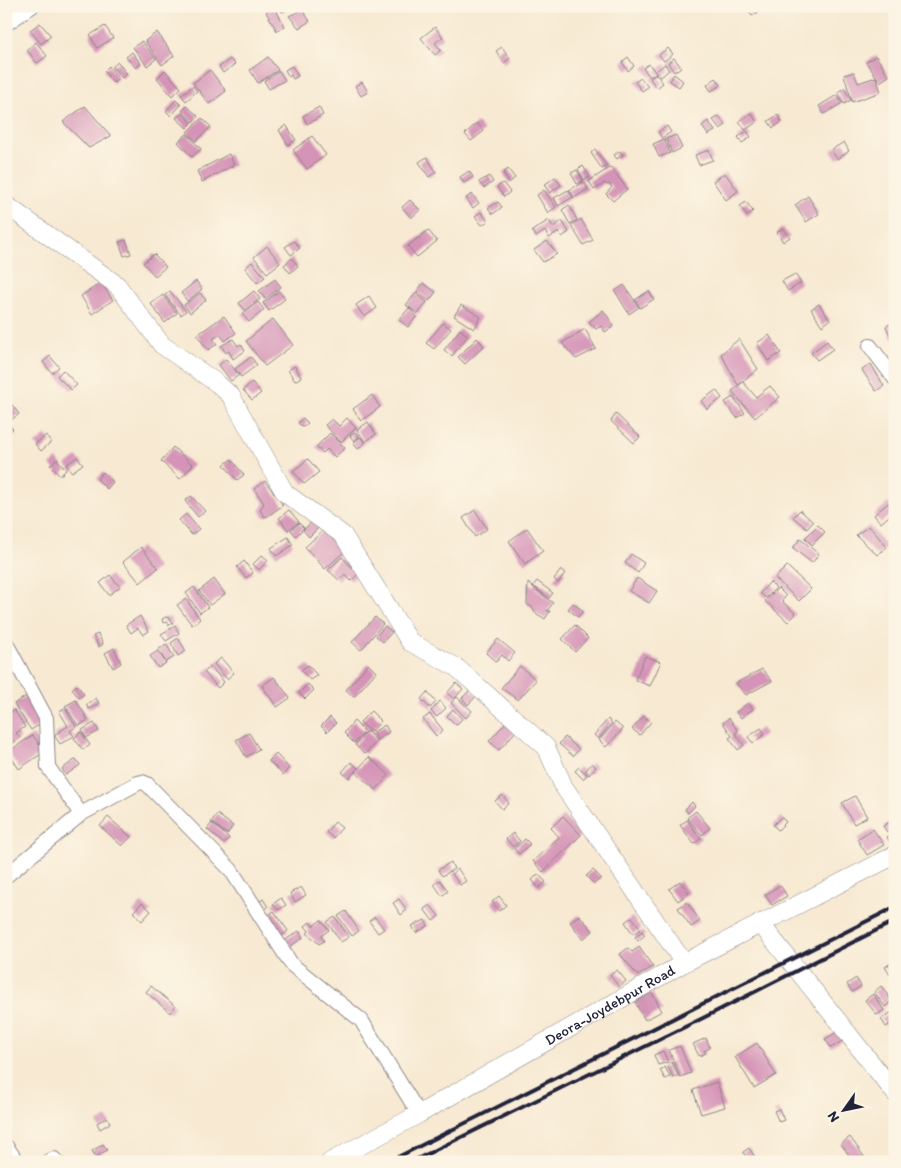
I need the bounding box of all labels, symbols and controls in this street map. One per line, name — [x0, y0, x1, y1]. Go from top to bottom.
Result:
street label: Deora-Joydebpur Road — [542, 961, 679, 1049]
north arrow — [818, 1086, 868, 1136]
text: N — [824, 1108, 843, 1125]

